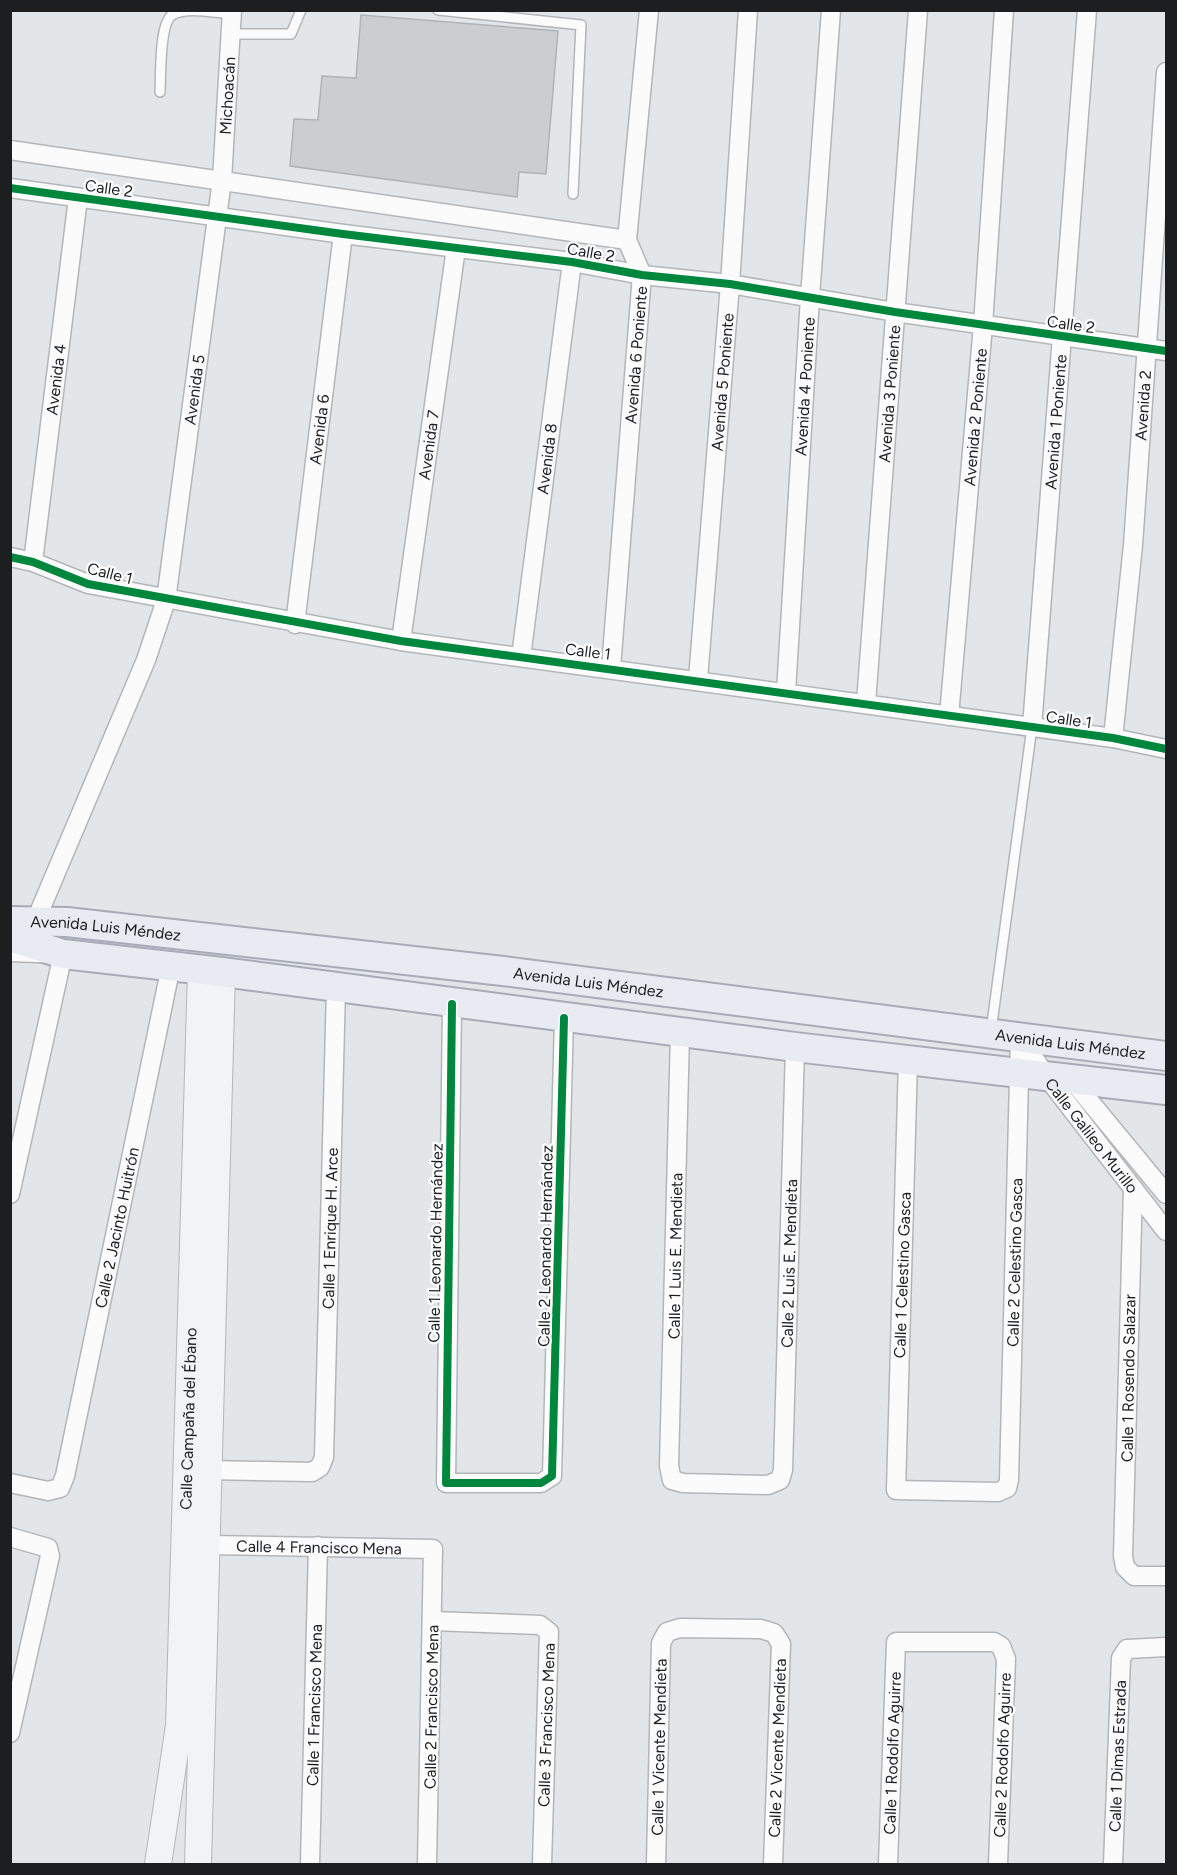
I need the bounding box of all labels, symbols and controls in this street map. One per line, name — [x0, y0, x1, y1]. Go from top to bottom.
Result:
street label: Michoacán — [216, 56, 239, 135]
street label: Calle 2 — [84, 176, 134, 201]
street label: Calle 2 — [565, 239, 616, 266]
street label: Avenida 6 Poniente — [621, 285, 651, 425]
street label: Avenida 5 Poniente — [708, 312, 738, 452]
street label: Calle 2 — [1046, 312, 1096, 337]
street label: Avenida 4 Poniente — [791, 316, 819, 457]
street label: Avenida 3 Poniente — [875, 324, 904, 463]
street label: Avenida 4 — [42, 343, 70, 416]
street label: Avenida 2 Poniente — [960, 347, 991, 487]
street label: Avenida 5 — [180, 353, 209, 426]
street label: Avenida 1 Poniente — [1041, 353, 1071, 490]
street label: Avenida 2 — [1131, 369, 1155, 441]
street label: Avenida 6 — [306, 393, 333, 466]
street label: Avenida 7 — [415, 408, 443, 481]
street label: Avenida 8 — [533, 422, 561, 495]
street label: Calle 1 — [85, 559, 135, 588]
street label: Calle 1 — [564, 639, 612, 664]
street label: Calle 1 — [1045, 707, 1093, 732]
street label: Avenida Luis Méndez — [30, 912, 182, 945]
street label: Avenida Luis Méndez — [512, 963, 665, 1002]
street label: Avenida Luis Méndez — [994, 1025, 1147, 1063]
street label: Calle Galileo Murillo — [1041, 1074, 1142, 1197]
street label: Calle 1 Leonardo Hernández — [424, 1143, 447, 1343]
street label: Calle 2 Jacinto Huitrón — [91, 1145, 143, 1310]
street label: Calle 2 Leonardo Hernández — [534, 1145, 557, 1347]
street label: Calle 1 Enrique H. Arce — [319, 1147, 342, 1309]
street label: Calle 1 Luis E. Mendieta — [665, 1173, 686, 1339]
street label: Calle 2 Celestino Gasca — [1003, 1178, 1026, 1347]
street label: Calle 2 Luis E. Mendieta — [777, 1179, 801, 1348]
street label: Calle 1 Celestino Gasca — [890, 1191, 915, 1359]
street label: Calle 1 Rosendo Salazar — [1118, 1293, 1139, 1462]
street label: Calle Campaña del Ébano — [176, 1327, 201, 1510]
street label: Calle 4 Francisco Mena — [236, 1537, 402, 1558]
street label: Calle 1 Francisco Mena — [303, 1624, 326, 1786]
street label: Calle 2 Francisco Mena — [421, 1625, 442, 1789]
street label: Calle 3 Francisco Mena — [534, 1643, 559, 1807]
street label: Calle 1 Vicente Mendieta — [648, 1658, 671, 1836]
street label: Calle 2 Vicente Mendieta — [765, 1658, 790, 1838]
street label: Calle 1 Rodolfo Aguirre — [880, 1671, 905, 1835]
street label: Calle 2 Rodolfo Aguirre — [990, 1672, 1015, 1838]
street label: Calle 1 Dimas Estrada — [1105, 1680, 1130, 1832]

